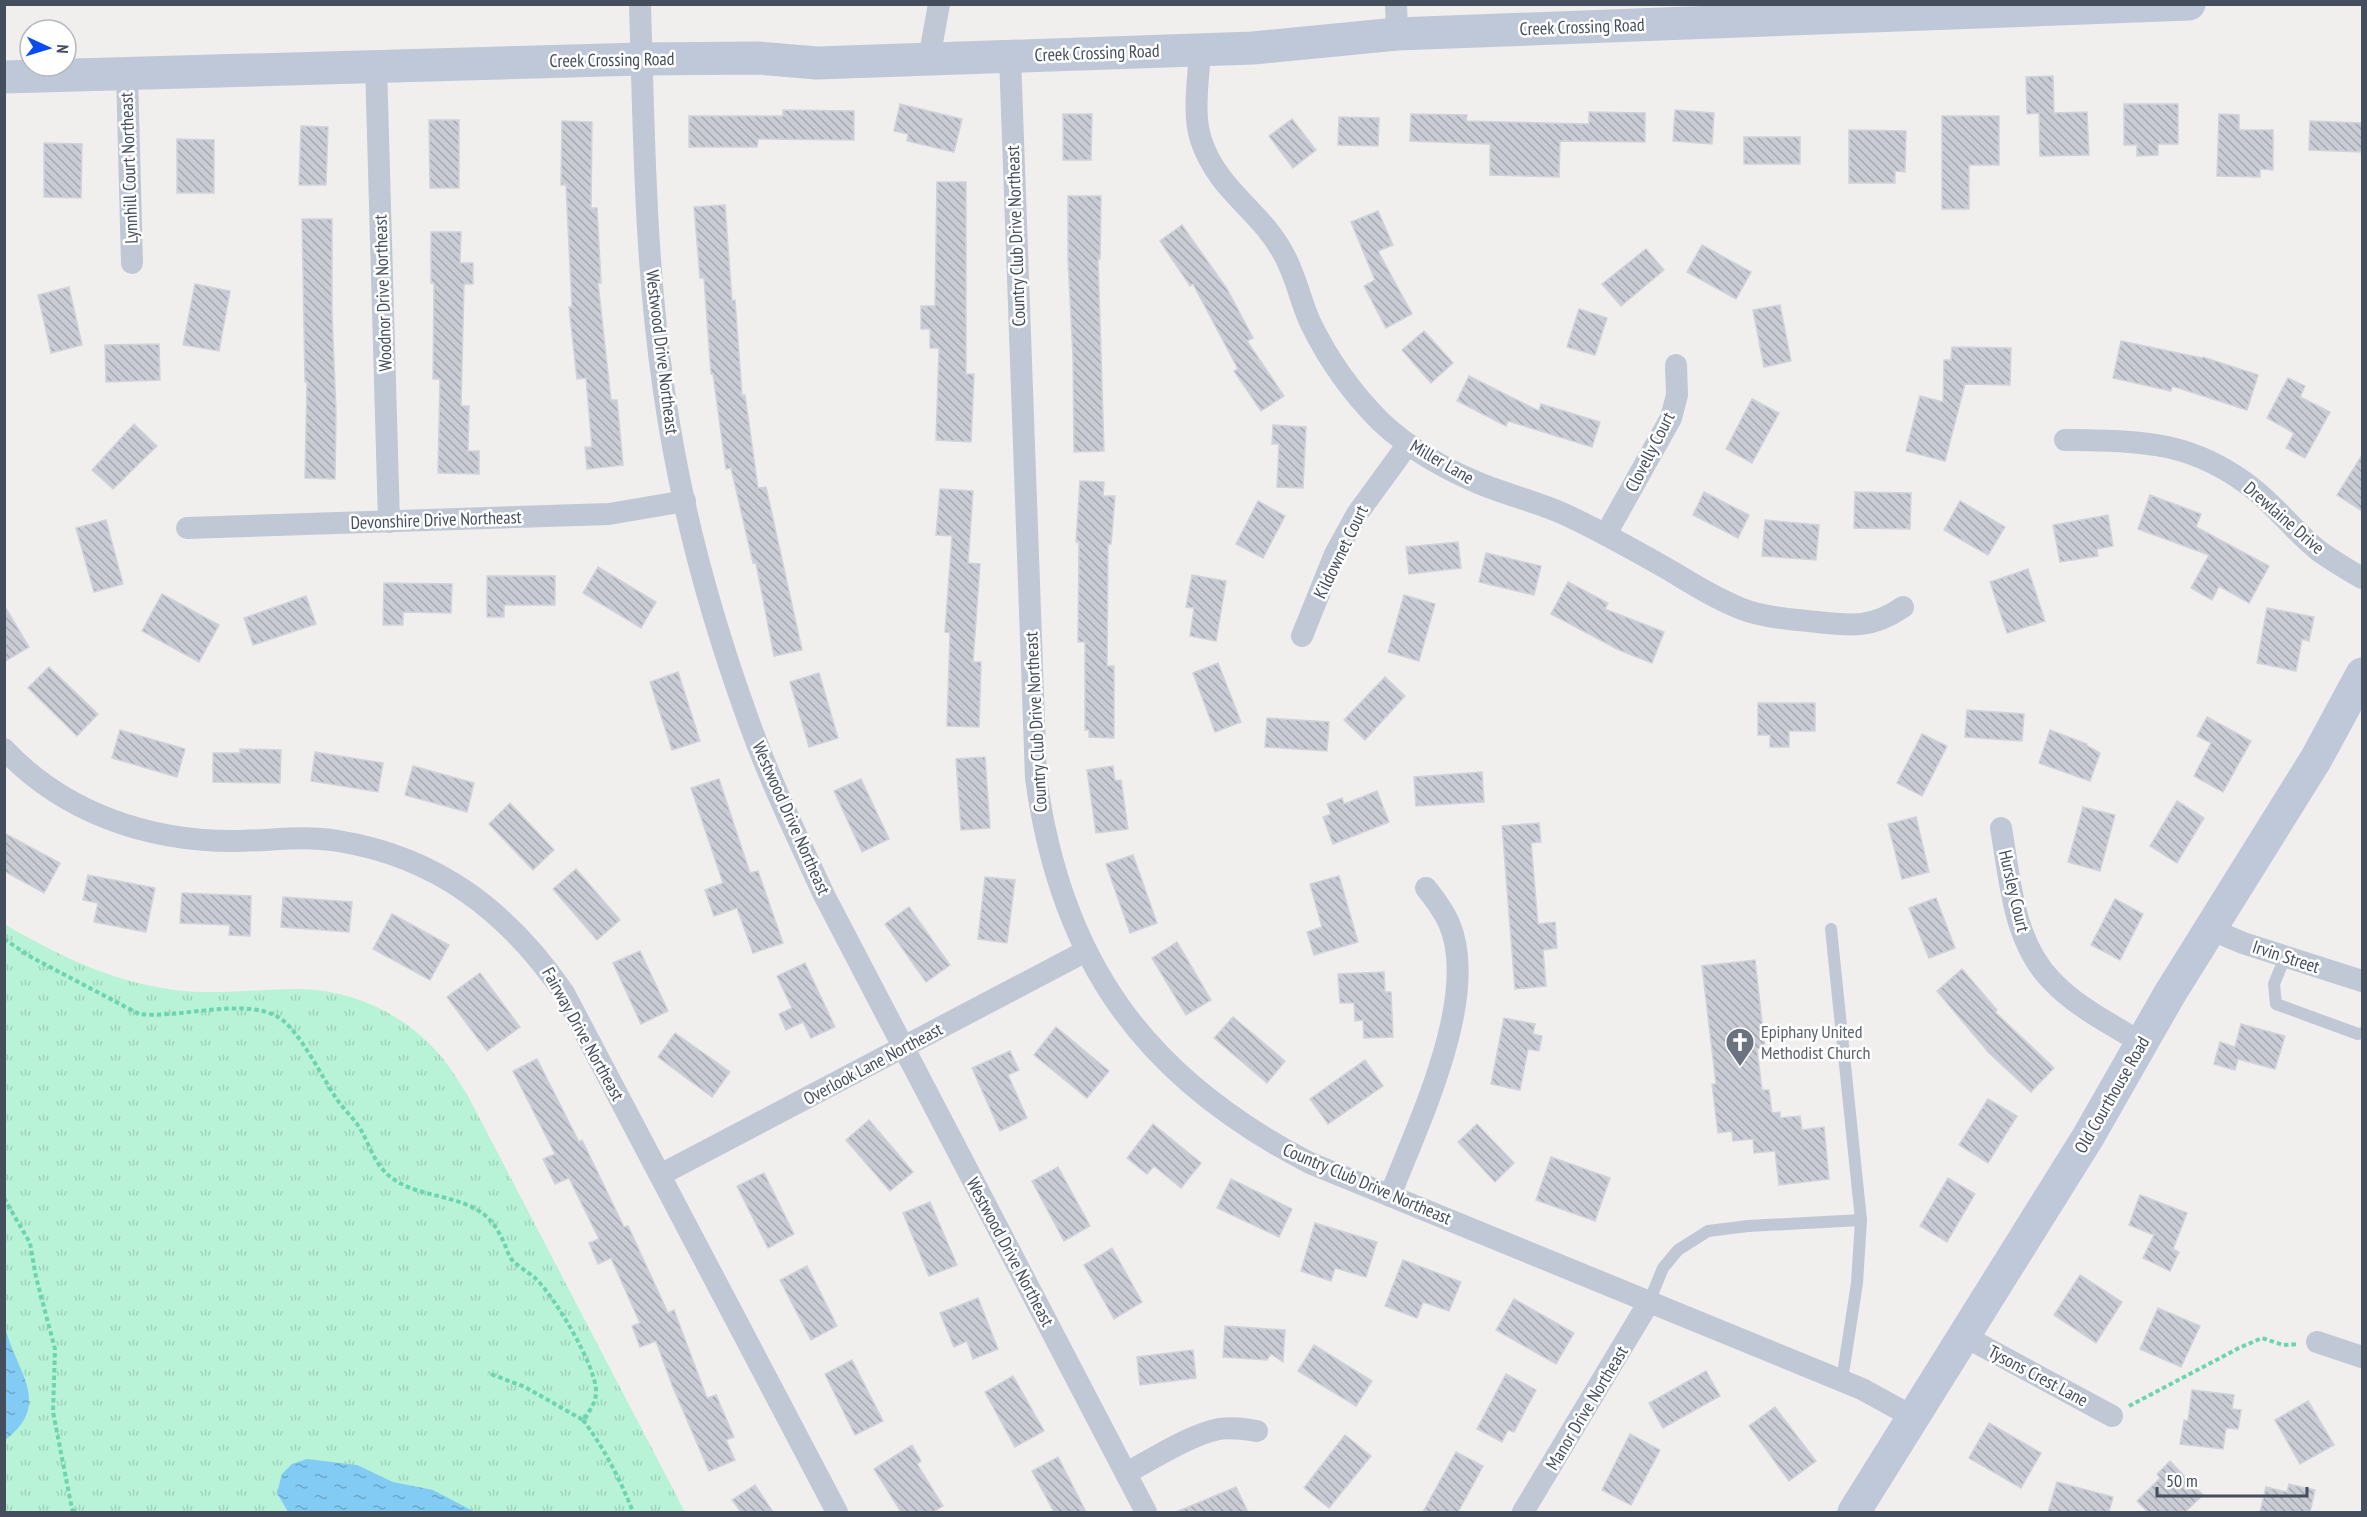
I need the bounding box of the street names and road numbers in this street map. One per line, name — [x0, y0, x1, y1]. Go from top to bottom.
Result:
street label: Creek Crossing Road — [1519, 13, 1645, 40]
street label: Creek Crossing Road — [1034, 39, 1160, 66]
street label: Creek Crossing Road — [549, 47, 675, 72]
street label: Lynnhill Court Northeast — [114, 92, 143, 244]
street label: Country Club Drive Northeast — [1001, 145, 1030, 327]
street label: Woodnor Drive Northeast — [368, 214, 397, 372]
street label: Westwood Drive Northeast — [641, 268, 684, 435]
street label: Clovelly Court — [1620, 408, 1679, 496]
street label: Miller Lane — [1406, 434, 1478, 489]
street label: Drewlaine Drive — [2239, 476, 2329, 559]
street label: Kildownet Court — [1308, 501, 1373, 602]
street label: Devonshire Drive Northeast — [350, 505, 522, 534]
street label: Country Club Drive Northeast — [1019, 631, 1052, 813]
street label: Westwood Drive Northeast — [747, 738, 836, 898]
street label: Hursley Court — [1994, 848, 2035, 934]
street label: Irvin Street — [2250, 935, 2323, 978]
street label: Fairway Drive Northeast — [537, 963, 630, 1105]
street label: Overlook Lane Northeast — [799, 1017, 946, 1110]
street label: Old Courthouse Road — [2069, 1032, 2154, 1157]
street label: Country Club Drive Northeast — [1279, 1138, 1455, 1229]
street label: Westwood Drive Northeast — [961, 1173, 1059, 1330]
street label: Tysons Crest Lane — [1984, 1340, 2092, 1411]
street label: Manor Drive Northeast — [1540, 1341, 1633, 1474]

